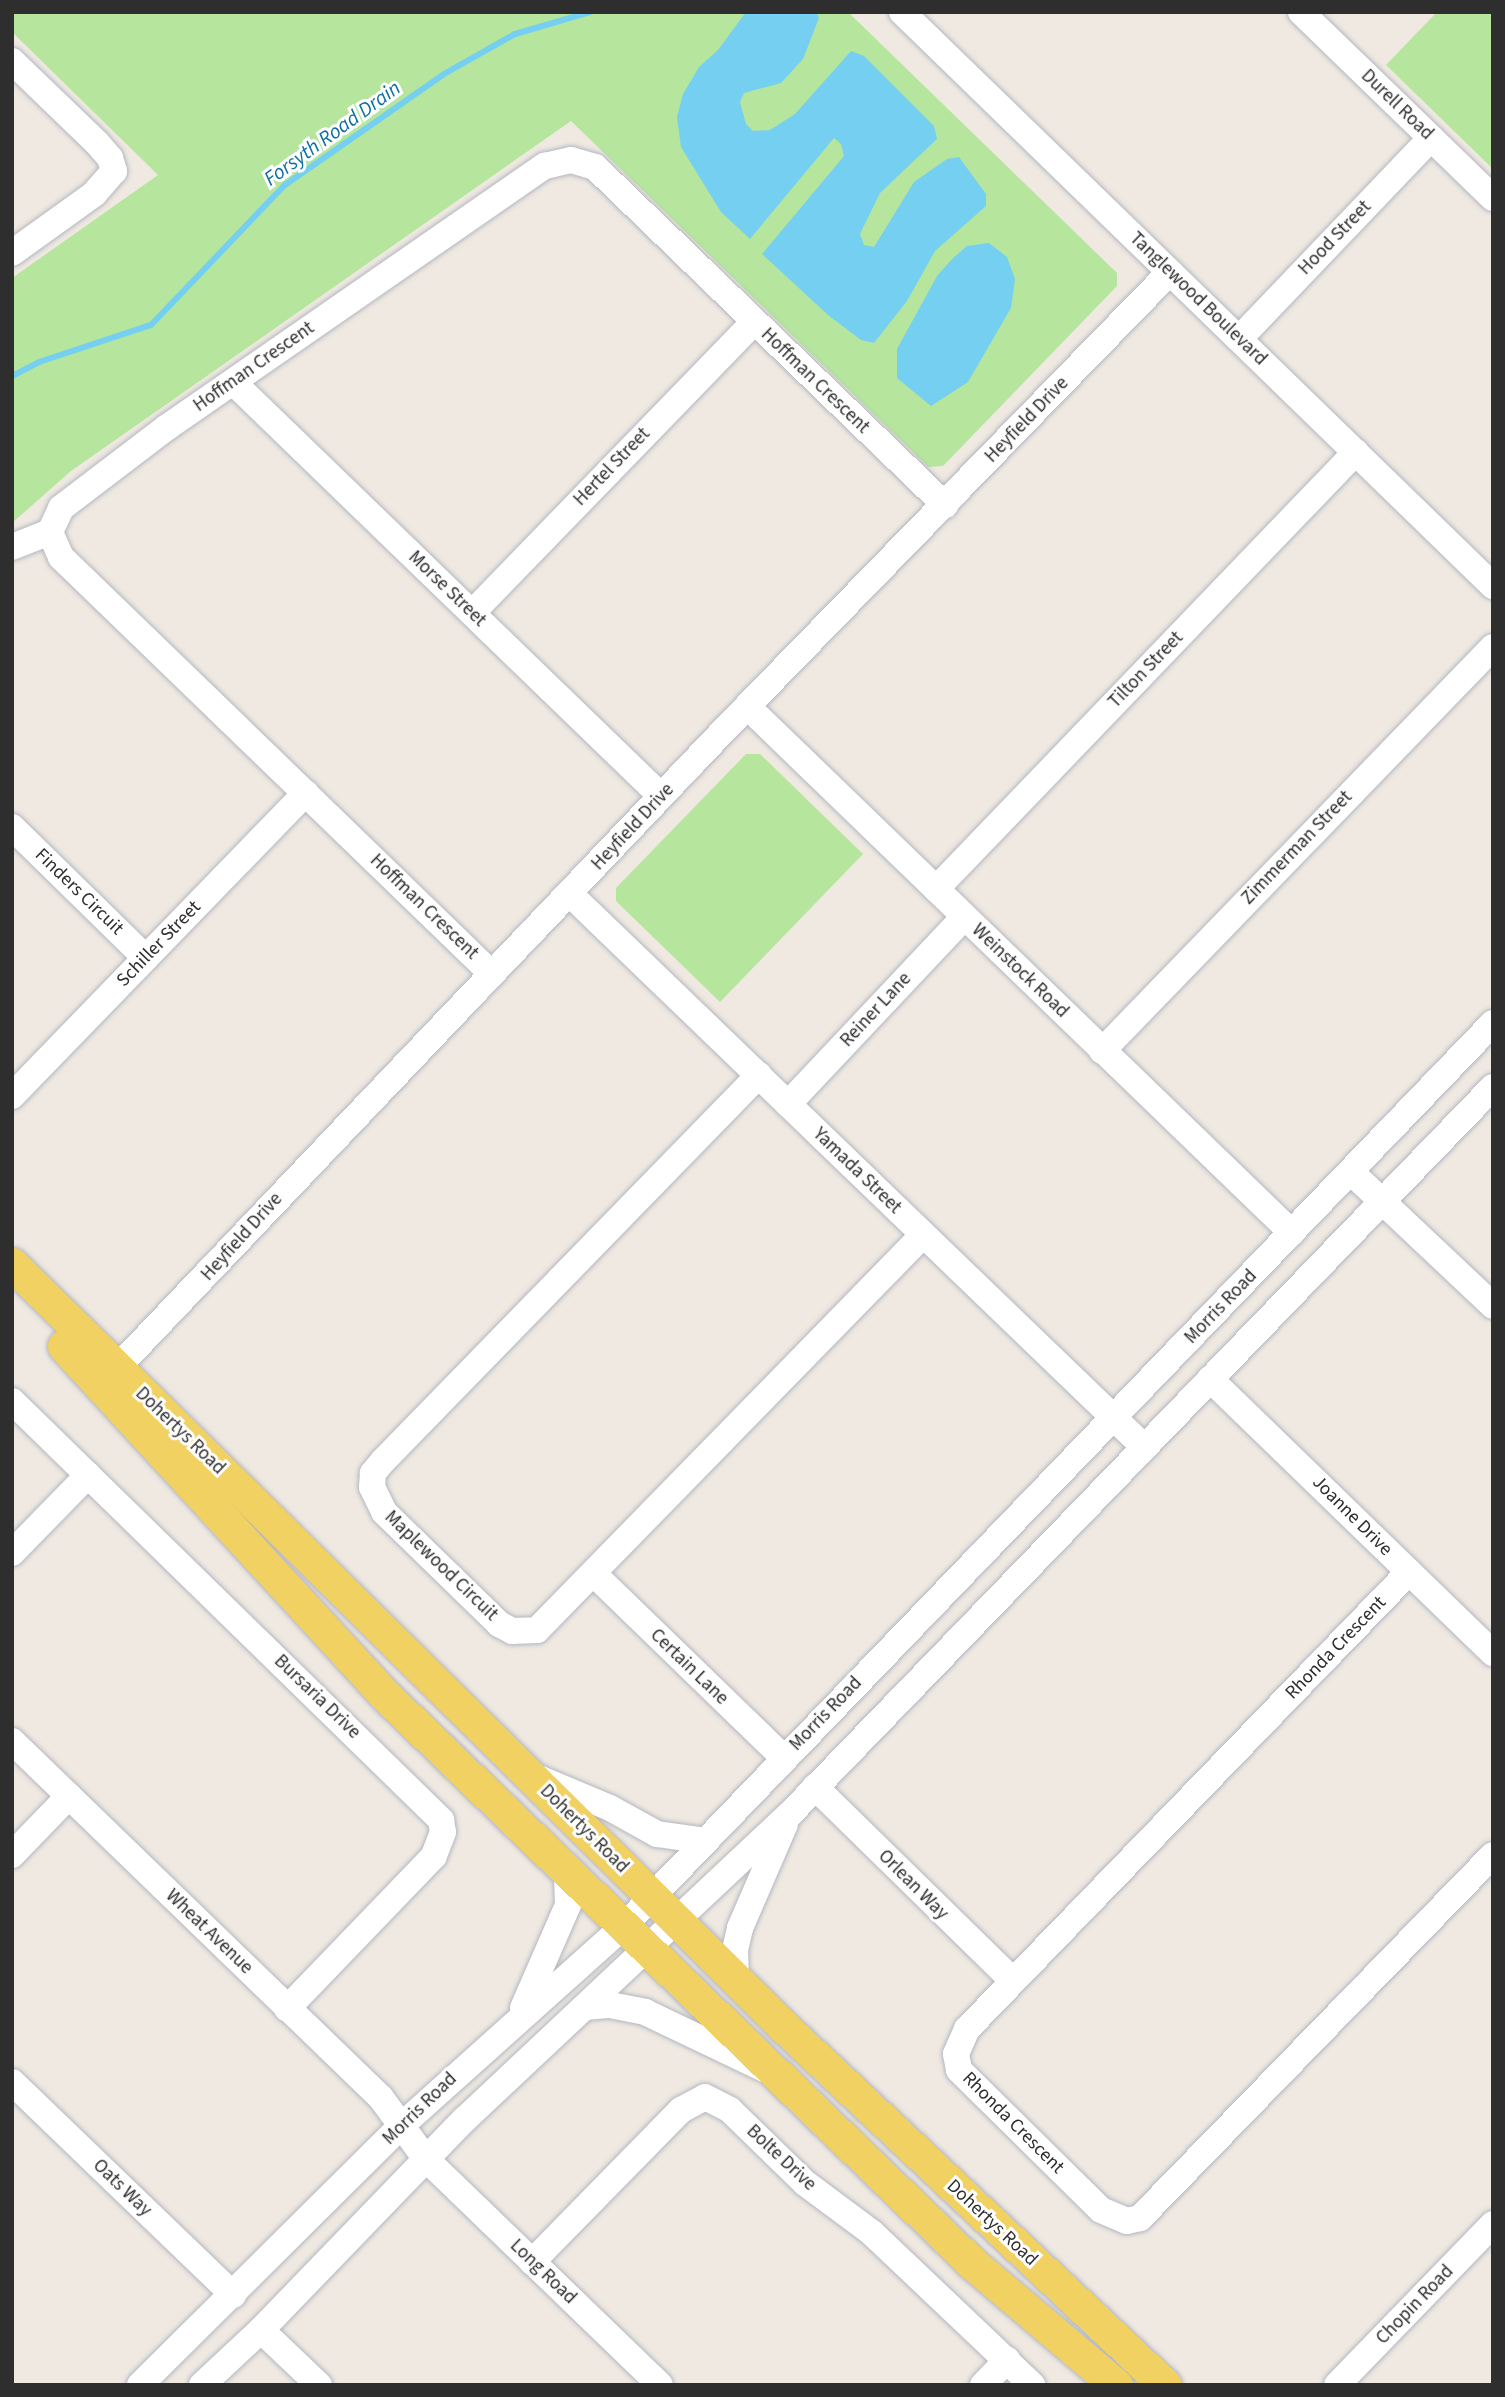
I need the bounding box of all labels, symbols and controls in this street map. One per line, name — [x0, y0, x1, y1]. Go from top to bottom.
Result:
street label: Durell Road — [1356, 65, 1438, 145]
water label: Forsyth Road Drain — [259, 75, 405, 191]
street label: Hood Street — [1294, 196, 1376, 280]
street label: Tanglewood Boulevard — [1124, 227, 1272, 371]
street label: Hoffman Crescent — [189, 317, 319, 417]
street label: Hoffman Crescent — [756, 323, 874, 439]
street label: Heyfield Drive — [980, 372, 1074, 468]
street label: Hertel Street — [569, 423, 655, 511]
street label: Morse Street — [403, 546, 491, 632]
street label: Tilton Street — [1104, 627, 1188, 713]
street label: Heyfield Drive — [587, 779, 679, 875]
street label: Zimmerman Street — [1237, 786, 1357, 910]
street label: Finders Circuit — [30, 844, 128, 940]
street label: Hoffman Crescent — [365, 849, 483, 965]
street label: Schiller Street — [112, 896, 206, 992]
street label: Weinstock Road — [967, 919, 1073, 1023]
street label: Reiner Lane — [836, 968, 916, 1052]
street label: Yamada Street — [808, 1123, 906, 1219]
street label: Heyfield Drive — [196, 1188, 288, 1286]
street label: Morris Road — [1180, 1265, 1262, 1349]
street label: Dohertys Road — [130, 1382, 230, 1480]
street label: Joanne Drive — [1307, 1471, 1397, 1561]
street label: Maplewood Circuit — [380, 1506, 502, 1626]
street label: Rhonda Crescent — [1281, 1592, 1391, 1704]
street label: Certain Lane — [645, 1624, 733, 1710]
street label: Bursaria Drive — [269, 1650, 365, 1744]
street label: Morris Road — [785, 1672, 867, 1756]
street label: Dohertys Road — [535, 1780, 633, 1878]
street label: Orlean Way — [873, 1845, 953, 1925]
street label: Wheat Avenue — [161, 1885, 257, 1979]
street label: Rhonda Crescent — [957, 2067, 1069, 2179]
street label: Morris Road — [378, 2068, 462, 2150]
street label: Bolte Drive — [741, 2120, 821, 2196]
street label: Oats Way — [88, 2154, 156, 2222]
street label: Dohertys Road — [942, 2175, 1042, 2271]
street label: Long Road — [505, 2235, 581, 2309]
street label: Chopin Road — [1371, 2261, 1459, 2349]

